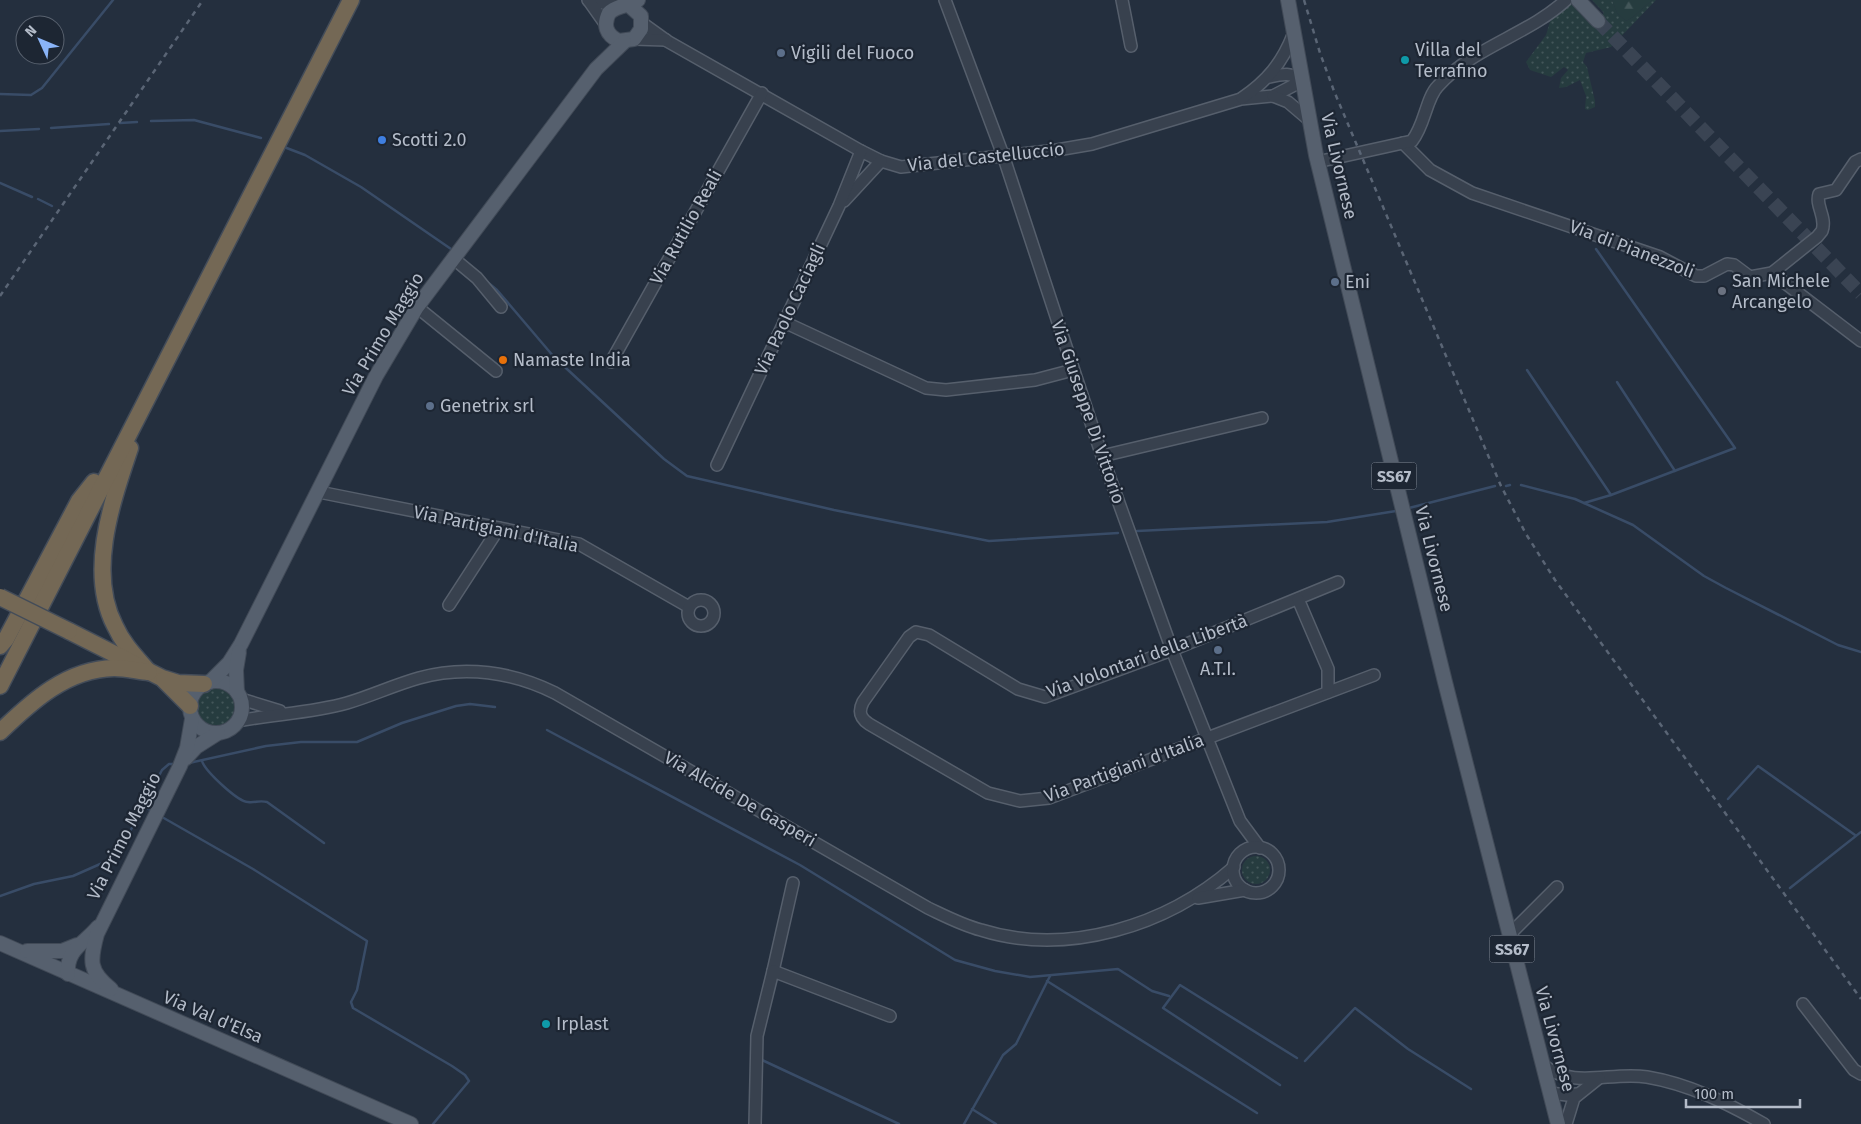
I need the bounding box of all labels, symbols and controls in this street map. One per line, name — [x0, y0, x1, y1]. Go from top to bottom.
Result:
north arrow — [15, 15, 65, 65]
text: N — [22, 22, 40, 41]
place label: Villa del Terrafino — [1415, 39, 1488, 82]
place label: Vigili del Fuoco — [791, 42, 914, 64]
marker: Vigili del Fuoco — [775, 47, 787, 59]
marker: Villa del Terrafino — [1399, 54, 1411, 66]
street label: Via Livornese — [1316, 111, 1362, 221]
place label: Scotti 2.0 — [392, 129, 466, 151]
marker: Scotti 2.0 — [376, 134, 388, 146]
street label: Via del Castelluccio — [906, 138, 1066, 176]
street label: Via Rutilio Reali — [645, 166, 727, 288]
street label: Via di Pianezzoli — [1566, 215, 1698, 283]
street label: Via Paolo Caciagli — [750, 240, 830, 378]
street label: Via Primo Maggio — [337, 268, 429, 400]
place label: San Michele Arcangelo — [1732, 270, 1830, 313]
place label: Eni — [1345, 271, 1370, 293]
marker: Eni — [1329, 276, 1341, 288]
marker: San Michele Arcangelo — [1716, 285, 1728, 297]
street label: Via Giuseppe Di Vittorio — [1046, 317, 1130, 507]
place label: Namaste India — [513, 349, 631, 371]
marker: Namaste India — [497, 354, 509, 366]
place label: Genetrix srl — [440, 395, 534, 417]
marker: Genetrix srl — [424, 400, 436, 412]
road number: SS67 — [1372, 462, 1416, 490]
street label: Via Partigiani d'Italia — [411, 501, 581, 557]
street label: Via Livornese — [1410, 504, 1458, 614]
street label: Via Volontari della Libertà — [1044, 609, 1250, 703]
marker: A.T.I. — [1212, 644, 1224, 656]
place label: A.T.I. — [1200, 658, 1236, 680]
street label: Via Partigiani d'Italia — [1041, 729, 1207, 807]
street label: Via Alcide De Gasperi — [660, 746, 820, 852]
street label: Via Primo Maggio — [82, 768, 166, 904]
road number: SS67 — [1490, 936, 1534, 962]
street label: Via Livornese — [1530, 984, 1580, 1094]
street label: Via Val d'Elsa — [160, 986, 266, 1048]
place label: Irplast — [556, 1013, 609, 1035]
marker: Irplast — [540, 1018, 552, 1030]
scale bar — [1686, 1076, 1800, 1108]
text: 100 m — [1694, 1085, 1734, 1103]

